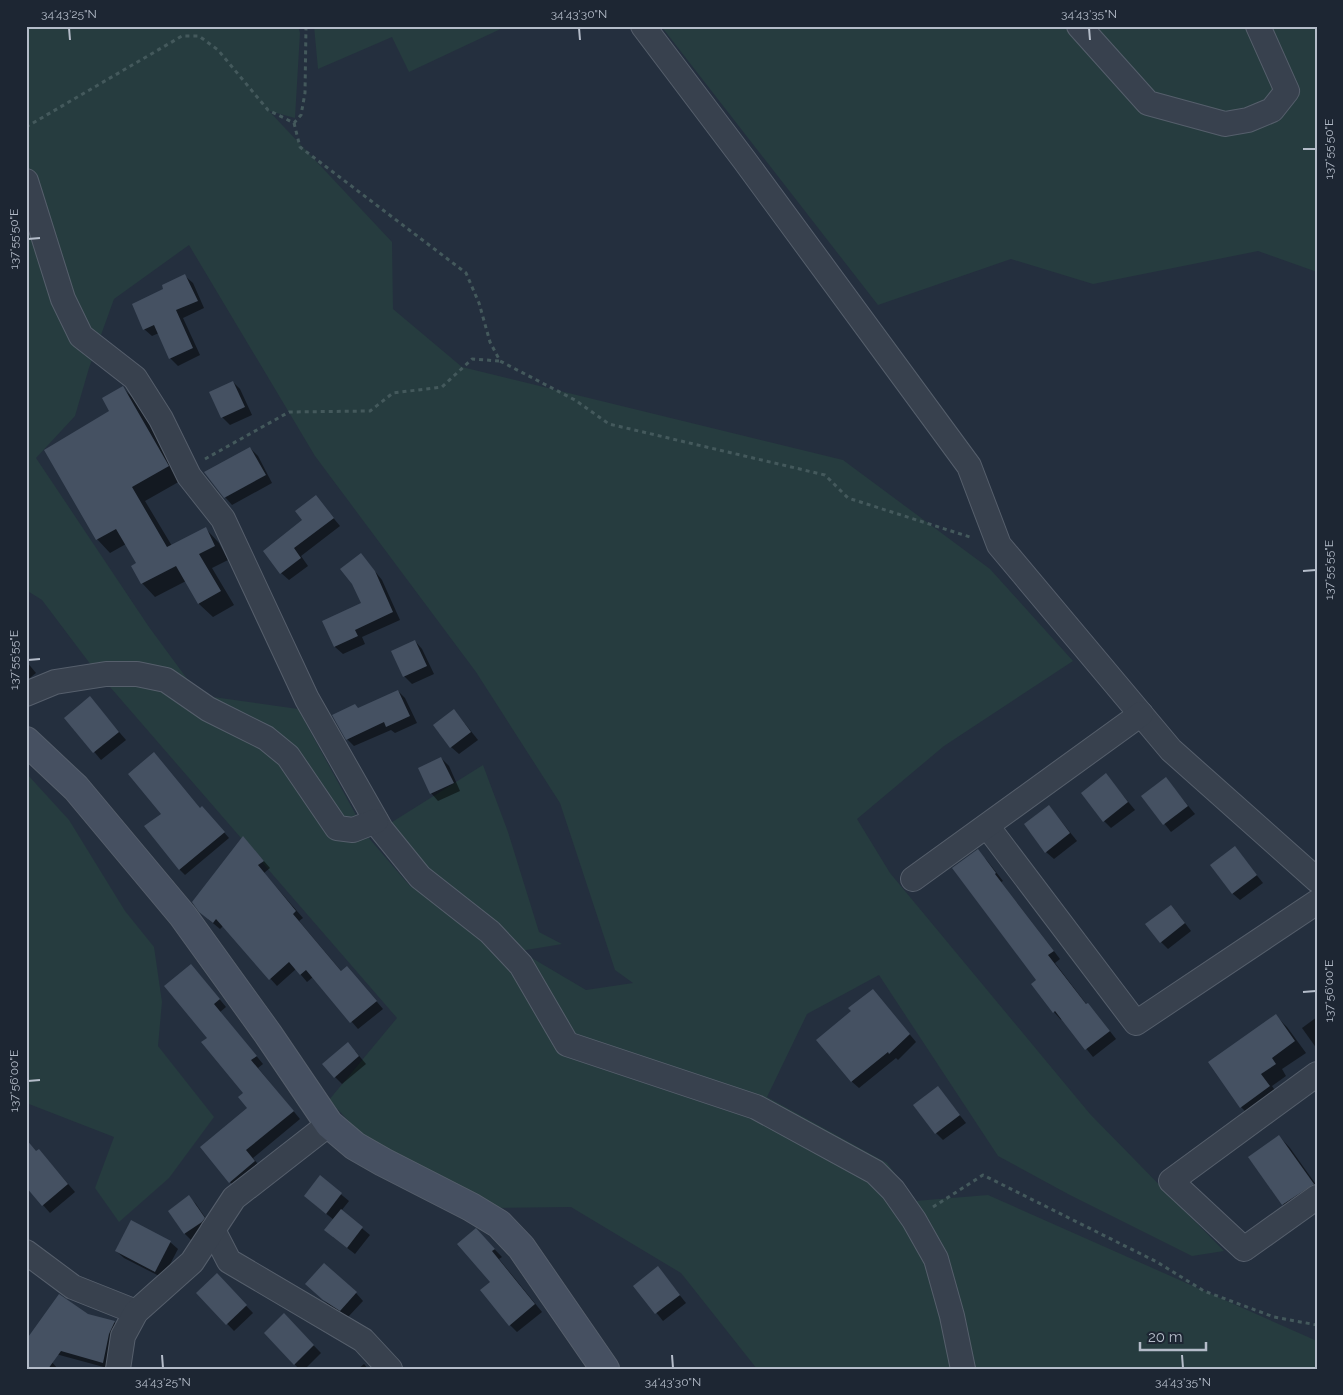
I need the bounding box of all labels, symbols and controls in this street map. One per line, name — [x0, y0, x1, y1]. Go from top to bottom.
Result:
text: 34°43'25"N — [41, 7, 97, 21]
text: 34°43'30"N — [551, 7, 607, 21]
text: 34°43'35"N — [1061, 7, 1117, 21]
text: 137°55'50"E — [1322, 119, 1336, 179]
text: 137°55'50"E — [7, 209, 21, 269]
text: 137°55'55"E — [1322, 540, 1336, 600]
text: 137°55'55"E — [7, 630, 21, 690]
text: 137°56'00"E — [1322, 960, 1336, 1022]
text: 137°56'00"E — [7, 1050, 21, 1112]
scale bar — [1140, 1320, 1207, 1352]
text: 20 m — [1148, 1328, 1183, 1346]
text: 34°43'25"N — [135, 1375, 191, 1389]
text: 34°43'30"N — [645, 1375, 701, 1389]
text: 34°43'35"N — [1155, 1375, 1211, 1389]

